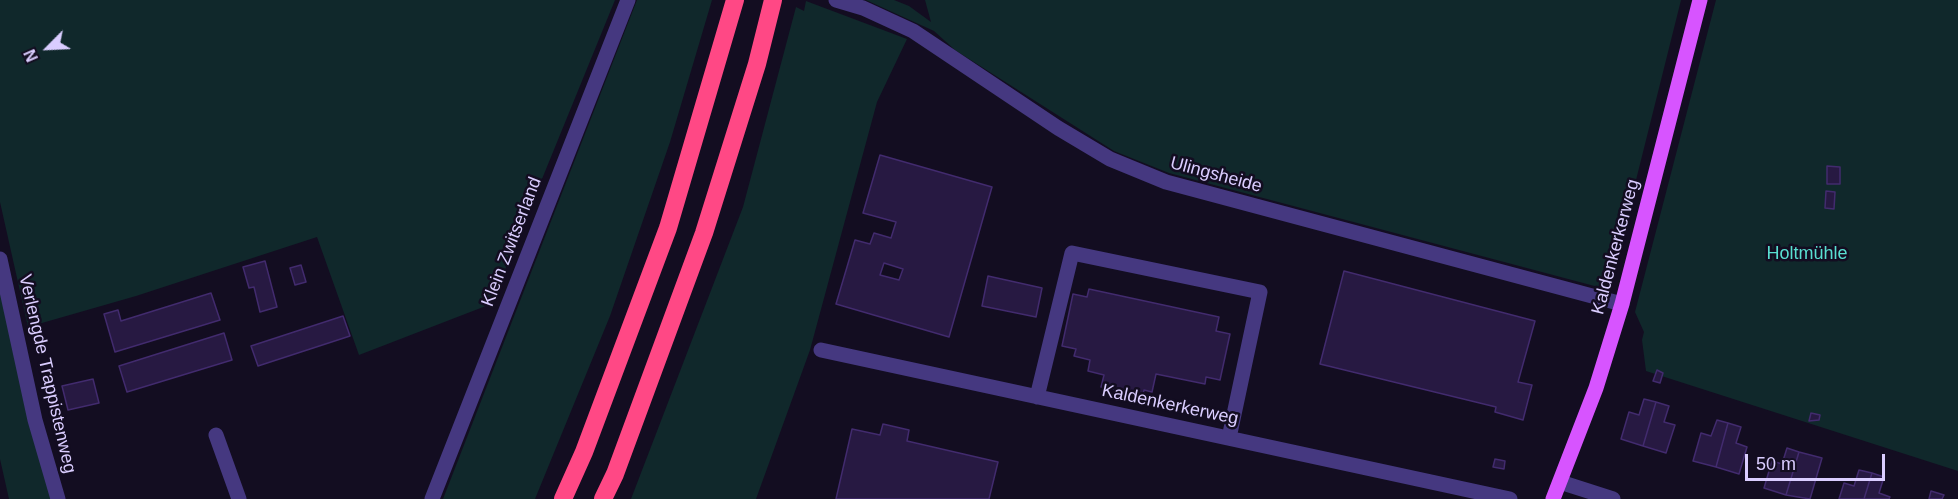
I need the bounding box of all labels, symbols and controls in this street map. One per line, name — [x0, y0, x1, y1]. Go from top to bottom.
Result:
north arrow — [18, 18, 78, 78]
text: N — [21, 47, 41, 64]
street label: Ulingsheide — [1168, 152, 1264, 198]
street label: Klein Zwitserland — [477, 174, 547, 310]
street label: Kaldenkerkerweg — [1588, 177, 1644, 317]
park label: Holtmühle — [1766, 243, 1848, 265]
street label: Verlengde Trappistenweg — [14, 272, 80, 476]
street label: Kaldenkerkerweg — [1100, 380, 1240, 430]
scale bar — [1748, 442, 1888, 480]
text: 50 m — [1756, 454, 1796, 474]

